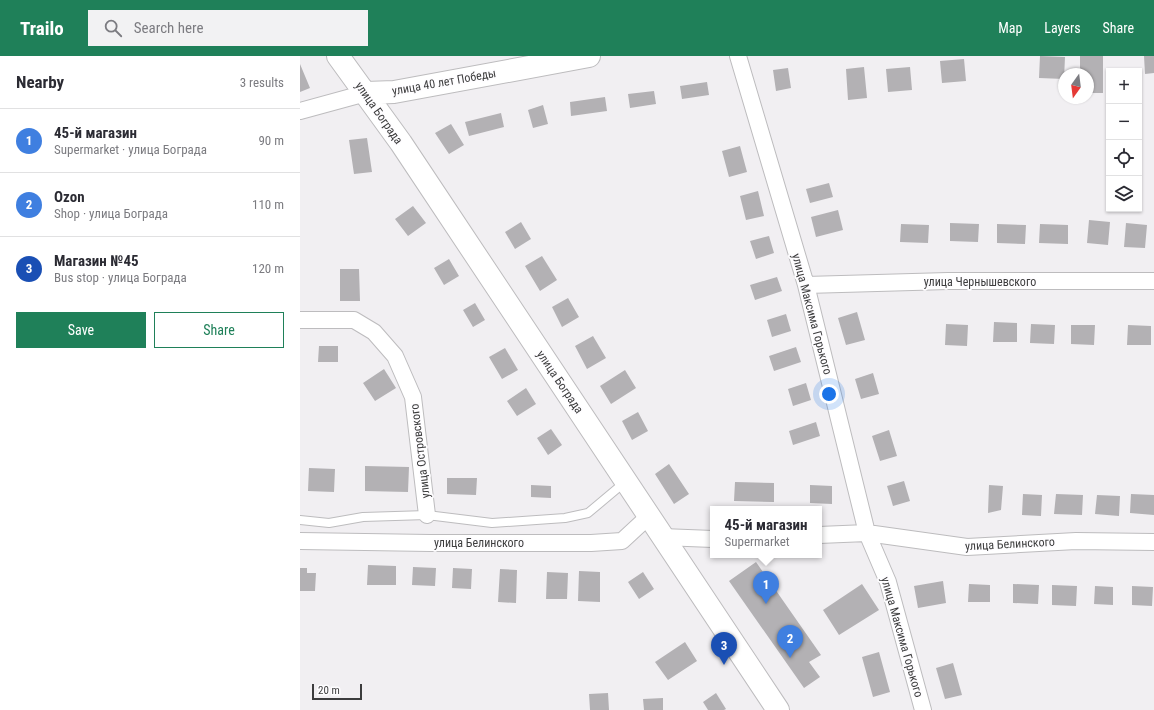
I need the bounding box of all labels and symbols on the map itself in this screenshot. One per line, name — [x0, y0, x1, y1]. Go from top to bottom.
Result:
street label: улица 40 лет Победы — [391, 66, 497, 98]
north arrow — [1058, 68, 1094, 104]
street label: улица Бограда — [352, 79, 406, 147]
street label: улица Максима Горького — [789, 252, 835, 376]
street label: улица Чернышевского — [924, 275, 1036, 289]
street label: улица Бограда — [534, 348, 586, 416]
your location — [819, 384, 839, 404]
street label: улица Островского — [407, 403, 433, 499]
street label: улица Белинского — [965, 535, 1055, 553]
street label: улица Белинского — [434, 536, 524, 550]
pin: 1 — [753, 571, 779, 604]
street label: улица Максима Горького — [878, 575, 926, 699]
pin: 2 — [777, 625, 803, 658]
pin: 3 — [711, 632, 737, 665]
scale bar — [312, 682, 362, 701]

